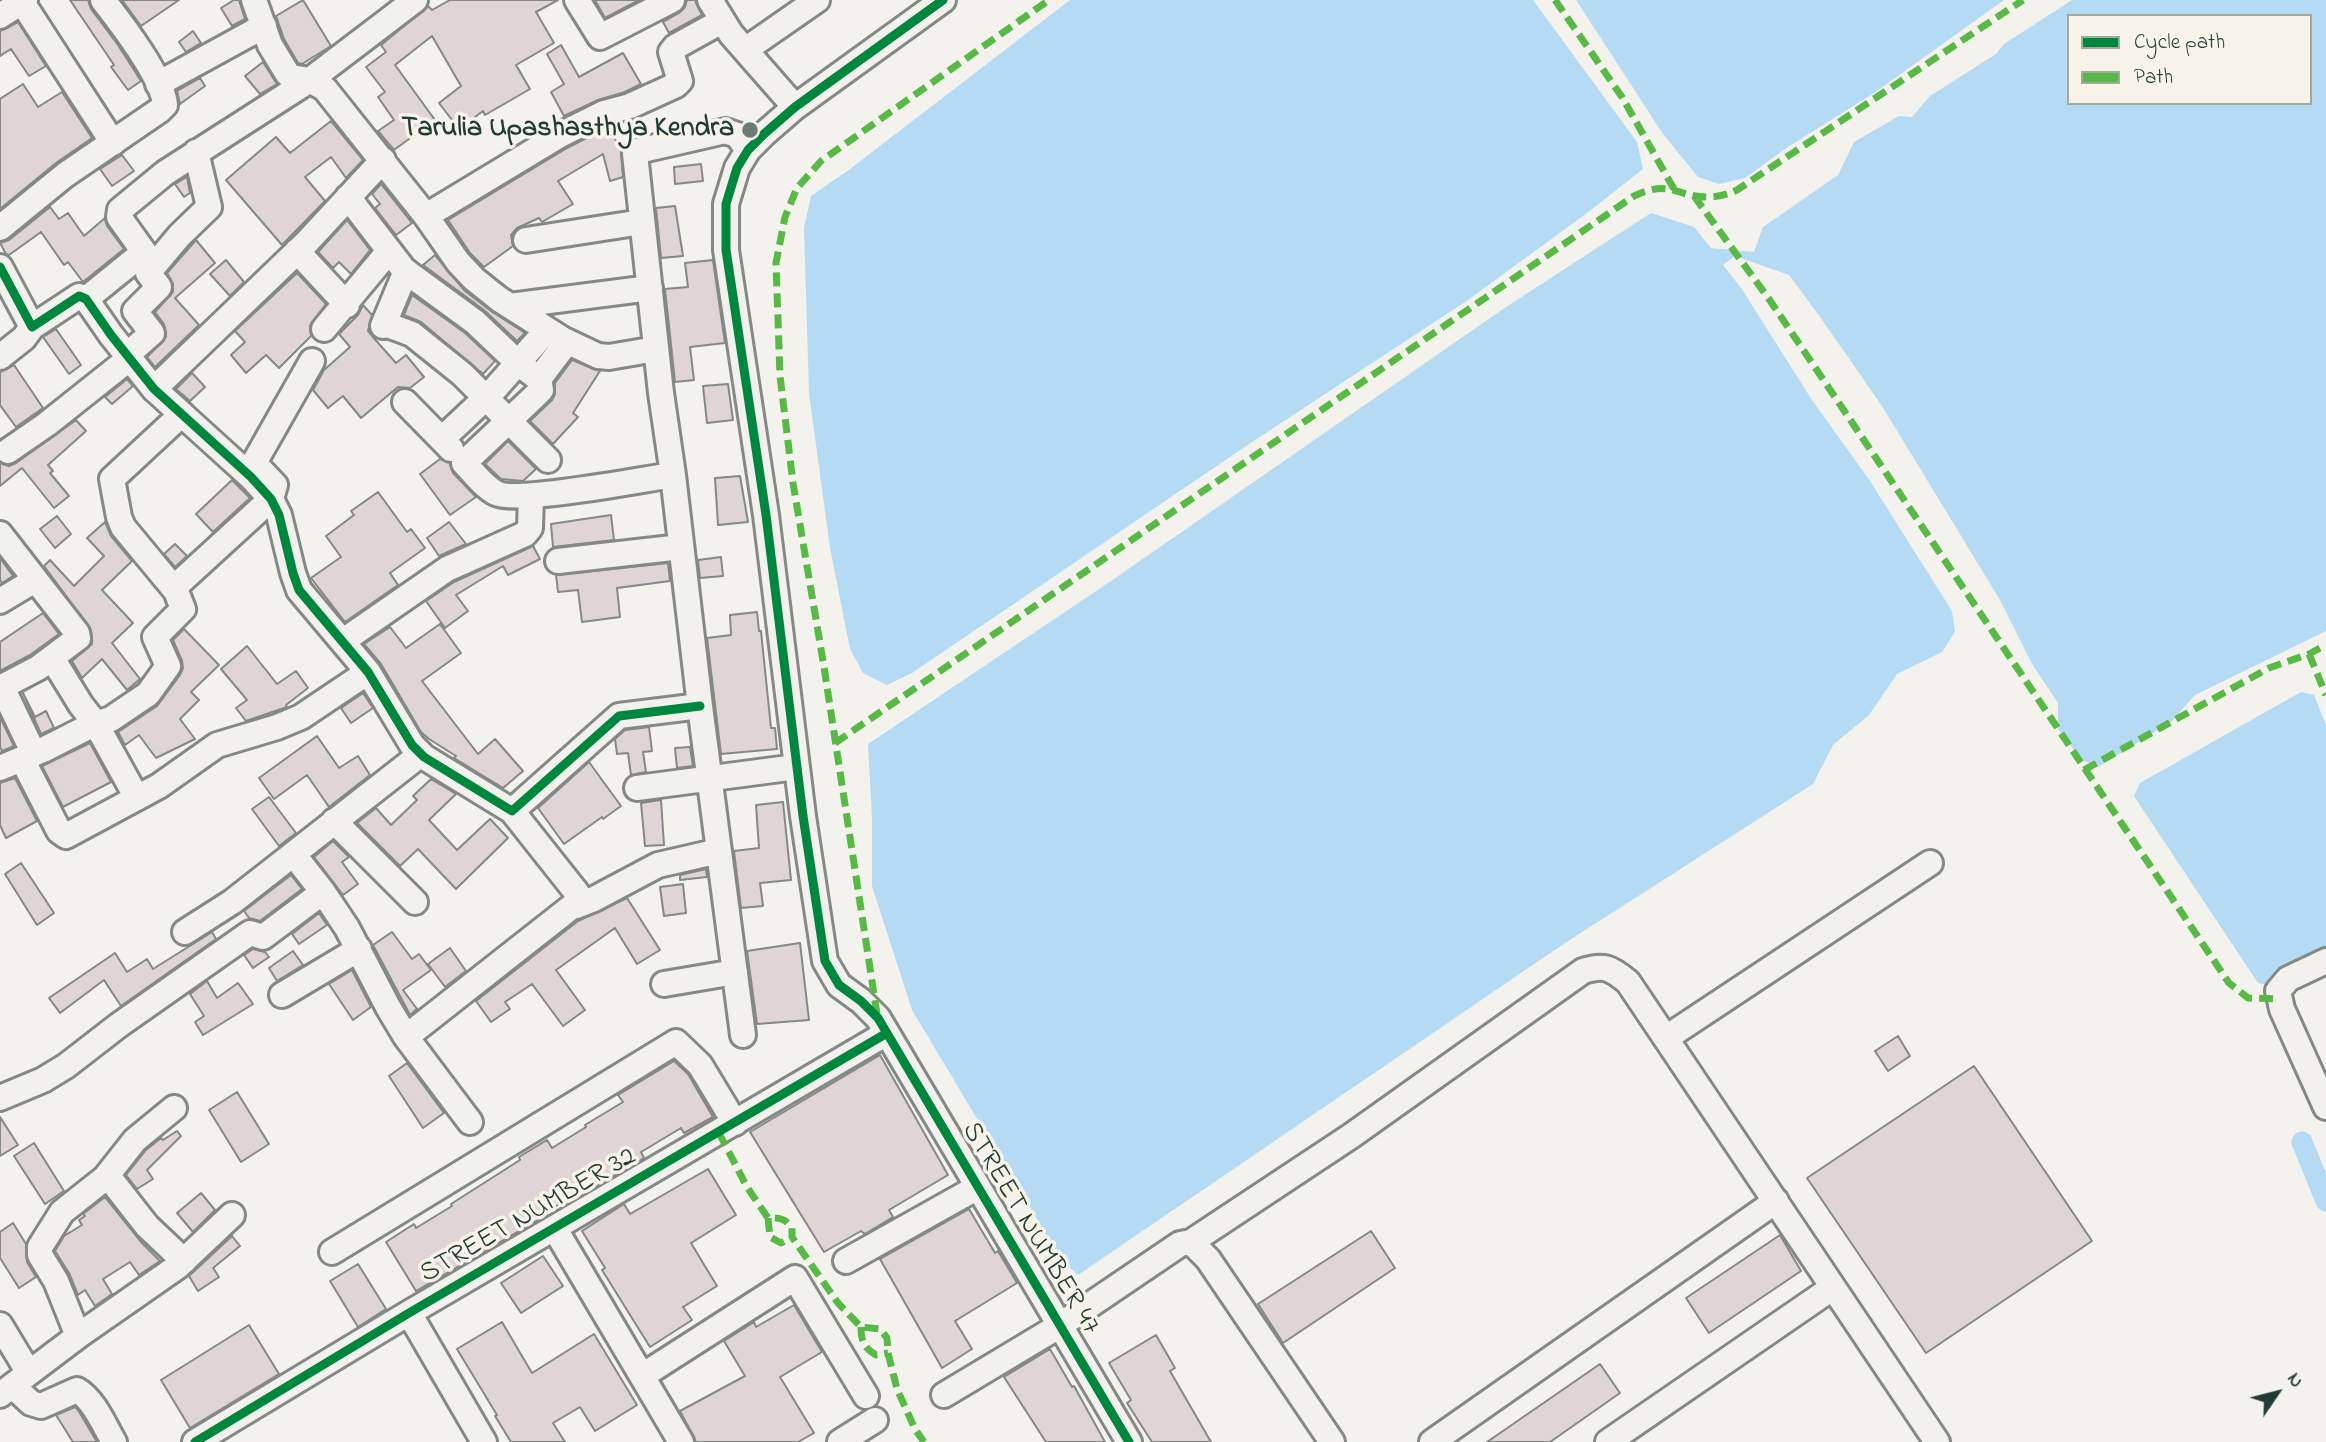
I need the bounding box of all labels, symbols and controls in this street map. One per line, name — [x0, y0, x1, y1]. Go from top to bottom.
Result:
legend — [2067, 14, 2312, 105]
text: Cycle path — [2134, 28, 2225, 58]
text: Path — [2134, 63, 2173, 93]
place label: Tarulia Upashasthya Kendra — [402, 113, 734, 147]
marker: Tarulia Upashasthya Kendra — [740, 120, 760, 140]
street label: STREET NUMBER 47 — [952, 1117, 1106, 1341]
street label: STREET NUMBER 32 — [415, 1141, 643, 1293]
north arrow — [2242, 1358, 2312, 1428]
text: N — [2280, 1368, 2309, 1394]

